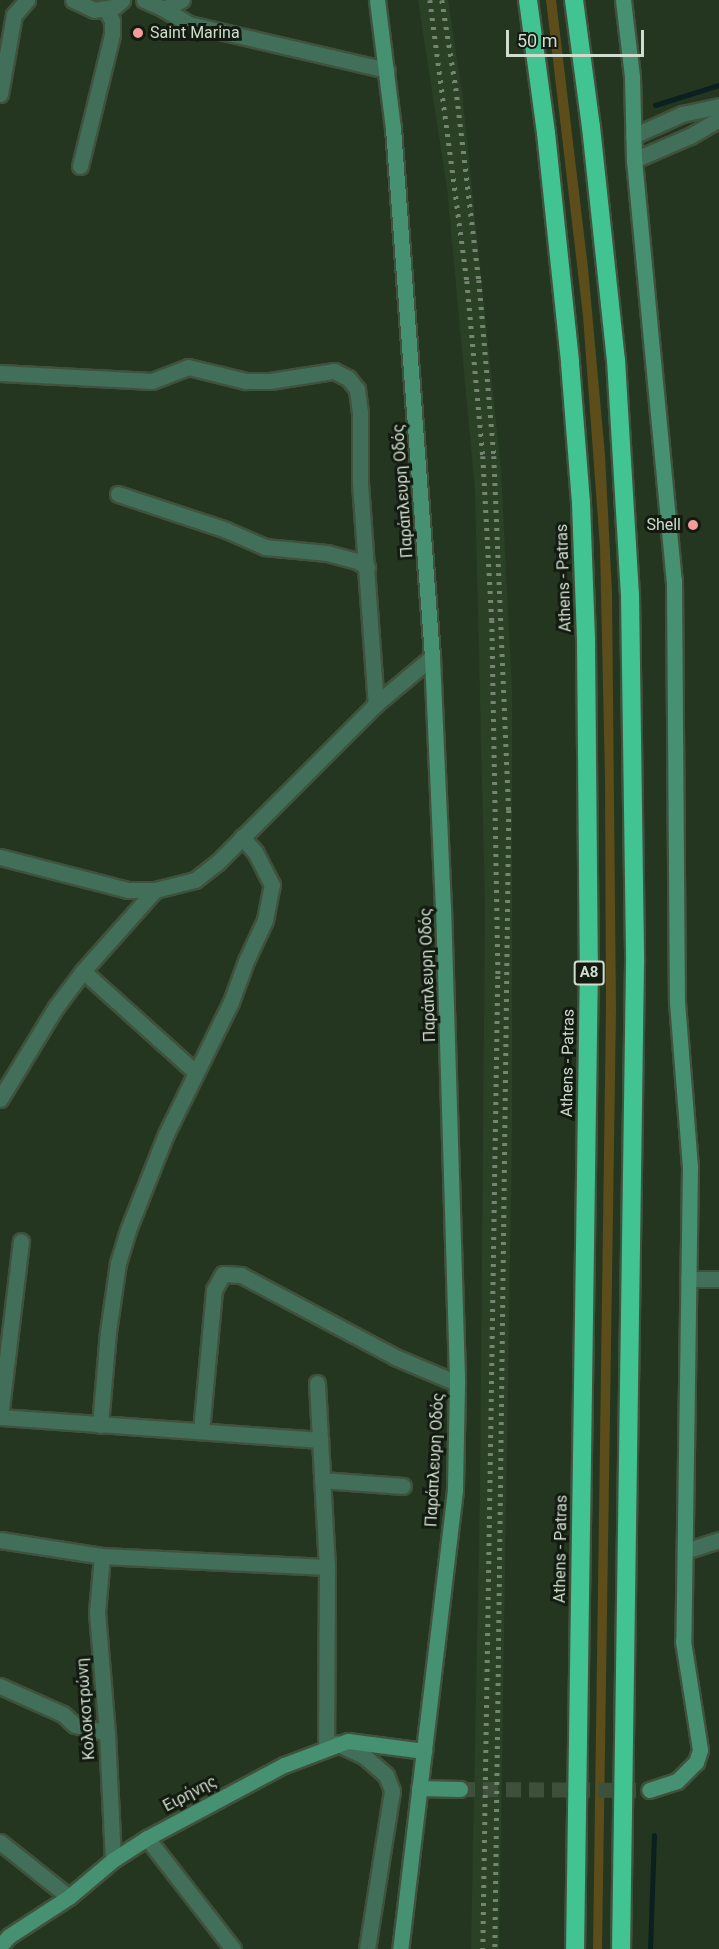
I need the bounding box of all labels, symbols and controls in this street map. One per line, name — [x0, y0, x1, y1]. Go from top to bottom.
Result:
scale bar — [509, 18, 647, 56]
place label: Saint Marina — [150, 23, 240, 43]
marker: Saint Marina — [131, 26, 145, 40]
text: 50 m — [517, 30, 557, 51]
street label: Παράπλευρη Οδός — [389, 423, 417, 559]
place label: Shell — [646, 515, 681, 535]
marker: Shell — [686, 518, 700, 532]
street label: Athens - Patras — [553, 524, 575, 632]
street label: Παράπλευρη Οδός — [416, 908, 440, 1042]
road number: Α8 — [572, 961, 606, 985]
street label: Athens - Patras — [557, 1009, 579, 1117]
street label: Παράπλευρη Οδός — [422, 1392, 448, 1528]
street label: Athens - Patras — [550, 1495, 572, 1603]
street label: Κολοκοτρώνη — [73, 1657, 99, 1761]
street label: Ειρήνης — [160, 1772, 220, 1816]

